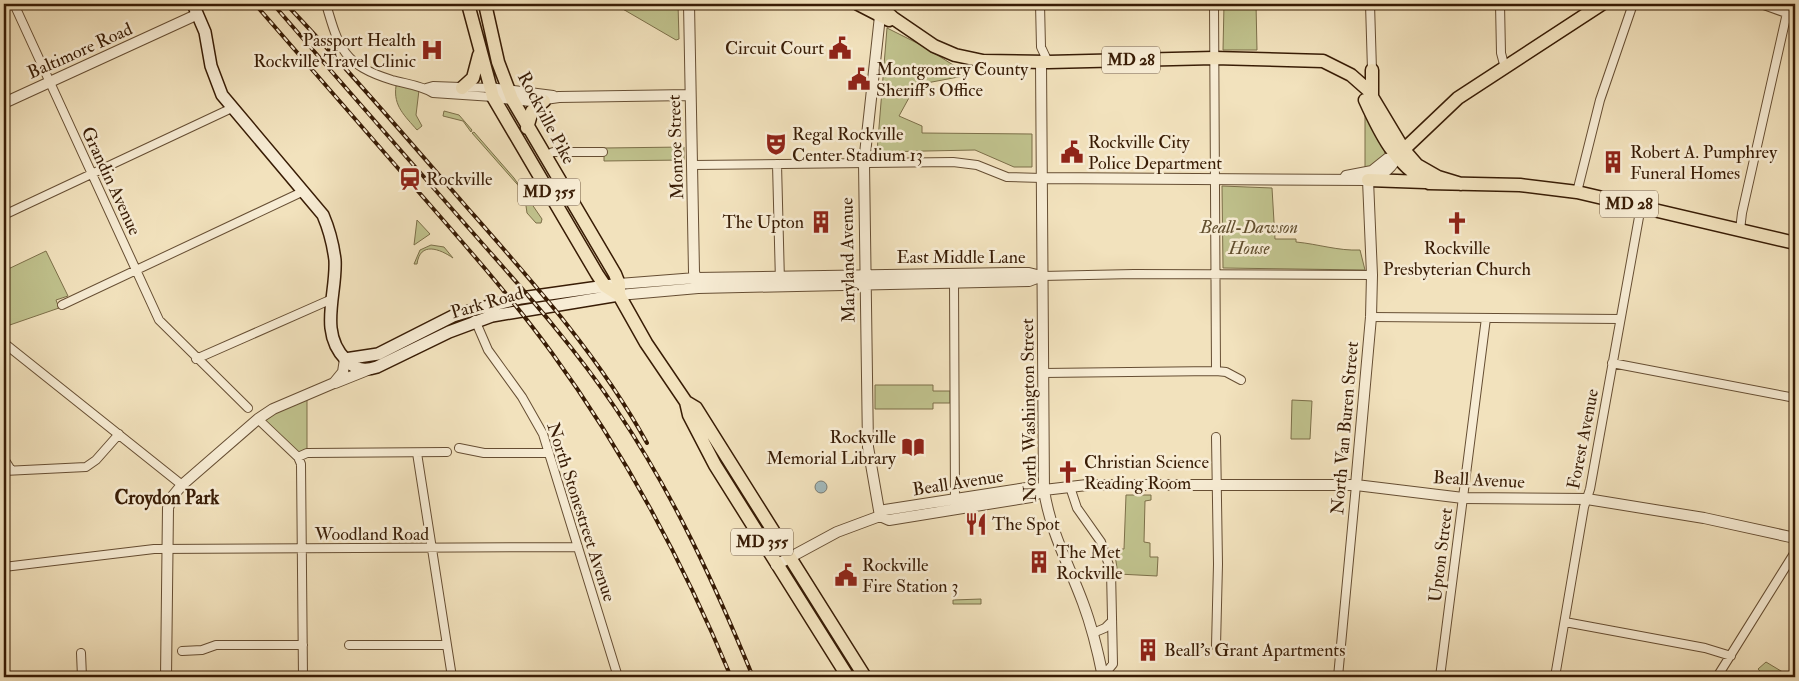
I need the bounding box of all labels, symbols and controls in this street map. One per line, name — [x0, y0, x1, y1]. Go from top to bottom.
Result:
street label: Baltimore Road — [24, 18, 136, 84]
place label: Passport Health Rockville Travel Clinic — [253, 29, 417, 73]
public building icon: Circuit Court — [827, 35, 853, 61]
hospital icon: Passport Health Rockville Travel Clinic — [419, 37, 445, 63]
place label: Circuit Court — [725, 37, 824, 60]
road number: MD 28 — [1102, 46, 1160, 74]
place label: Montgomery County Sheriff's Office — [876, 58, 1029, 102]
public building icon: Montgomery County Sheriff's Office — [846, 66, 872, 92]
street label: Rockville Pike — [512, 68, 580, 169]
street label: Monroe Street — [663, 94, 689, 200]
street label: Grandin Avenue — [76, 123, 146, 239]
place label: Regal Rockville Center Stadium 13 — [792, 123, 923, 167]
theatre icon: Regal Rockville Center Stadium 13 — [763, 131, 789, 157]
place label: Rockville City Police Department — [1088, 131, 1222, 175]
public building icon: Rockville City Police Department — [1059, 139, 1085, 165]
place label: Robert A. Pumphrey Funeral Homes — [1630, 141, 1778, 185]
building icon: Robert A. Pumphrey Funeral Homes — [1600, 149, 1626, 175]
station icon: Rockville — [397, 166, 423, 192]
place label: Rockville — [426, 168, 493, 191]
road number: MD 355 — [518, 178, 580, 206]
road number: MD 28 — [1600, 190, 1658, 218]
street label: Maryland Avenue — [835, 197, 861, 323]
building icon: The Upton — [808, 209, 834, 235]
church icon: Rockville Presbyterian Church — [1444, 210, 1470, 236]
place label: The Upton — [722, 211, 804, 234]
park label: Beall-Dawson House — [1199, 216, 1298, 260]
place label: Rockville Presbyterian Church — [1383, 237, 1531, 281]
street label: East Middle Lane — [896, 246, 1026, 269]
street label: Park Road — [448, 282, 526, 324]
street label: North Washington Street — [1016, 318, 1042, 502]
street label: North Van Buren Street — [1326, 340, 1364, 515]
street label: Forest Avenue — [1562, 386, 1604, 491]
street label: North Stonestreet Avenue — [541, 420, 621, 605]
place label: Rockville Memorial Library — [766, 426, 897, 470]
library icon: Rockville Memorial Library — [900, 434, 926, 460]
place label: Christian Science Reading Room — [1084, 451, 1209, 495]
church icon: Christian Science Reading Room — [1055, 459, 1081, 485]
street label: Beall Avenue — [911, 464, 1006, 502]
street label: Beall Avenue — [1433, 466, 1526, 494]
district label: Croydon Park — [115, 486, 220, 511]
street label: Upton Street — [1424, 506, 1458, 603]
restaurant icon: The Spot — [963, 511, 989, 537]
place label: The Spot — [992, 513, 1060, 536]
street label: Woodland Road — [314, 523, 429, 546]
road number: MD 355 — [731, 528, 793, 556]
place label: The Met Rockville — [1056, 541, 1123, 585]
building icon: The Met Rockville — [1026, 549, 1052, 575]
place label: Rockville Fire Station 3 — [862, 554, 958, 598]
public building icon: Rockville Fire Station 3 — [833, 562, 859, 588]
building icon: Beall's Grant Apartments — [1135, 637, 1161, 663]
place label: Beall's Grant Apartments — [1164, 639, 1345, 662]

